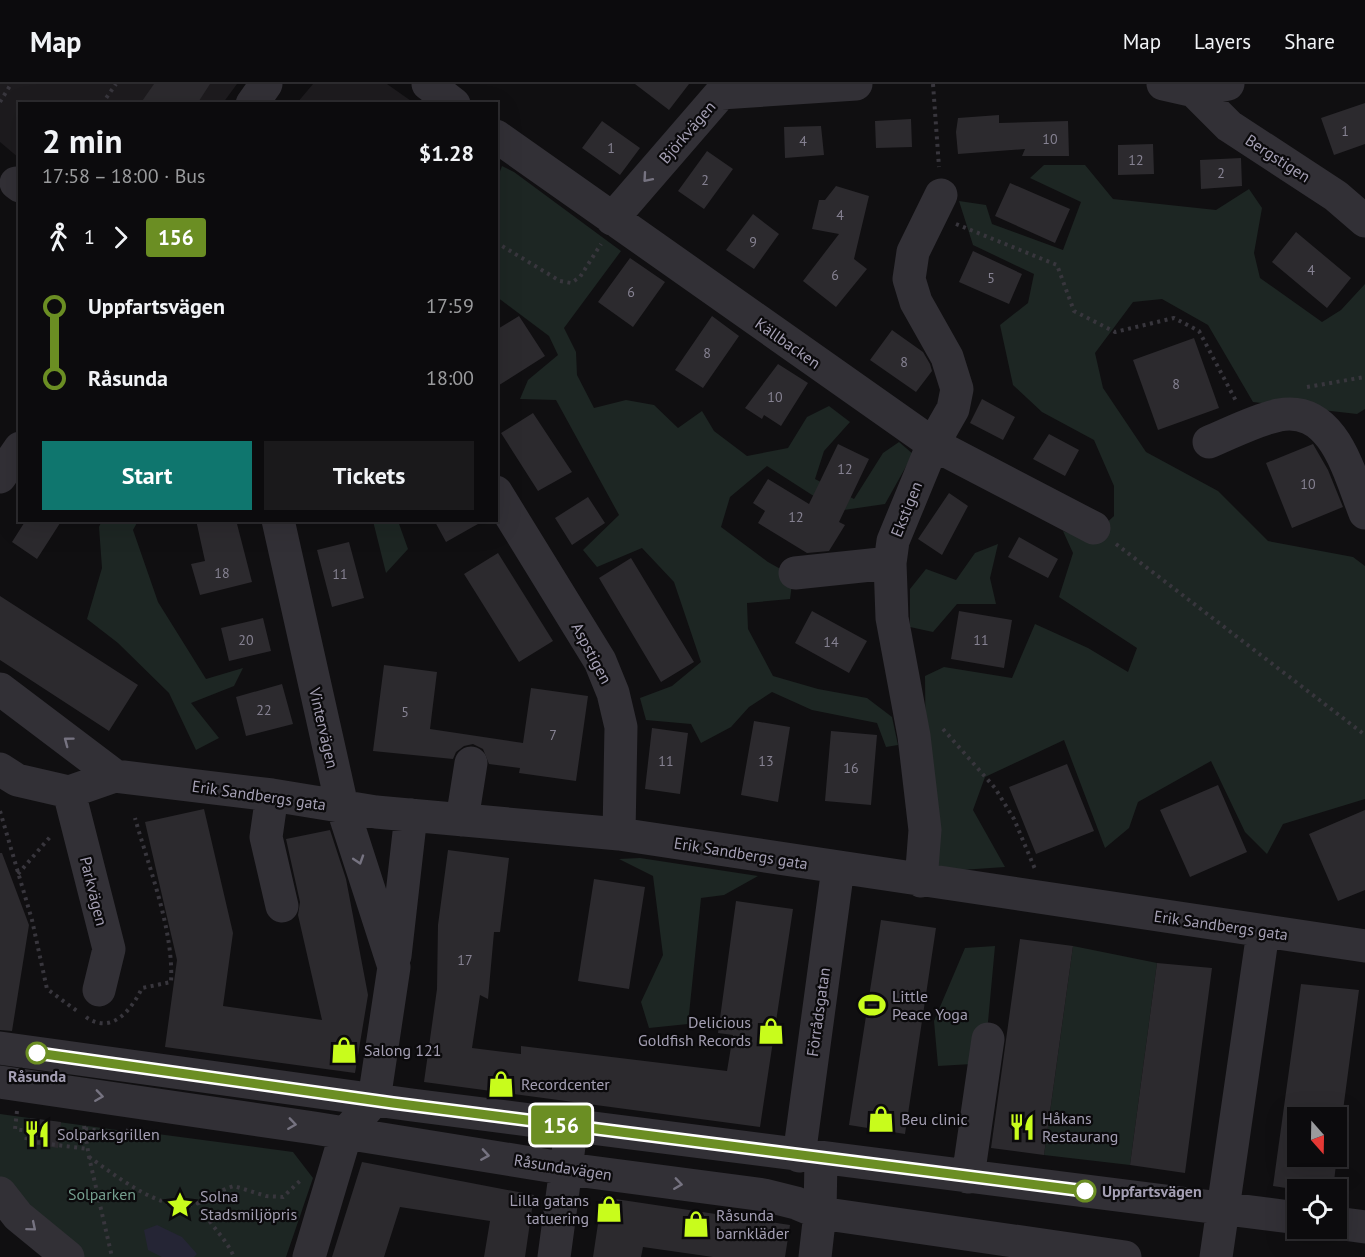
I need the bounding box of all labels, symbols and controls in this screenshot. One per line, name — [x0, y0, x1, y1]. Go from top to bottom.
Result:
text: Map — [30, 23, 81, 60]
text: Map — [1123, 28, 1161, 55]
text: Layers — [1194, 28, 1251, 55]
text: Share — [1284, 28, 1335, 55]
street label: Björkvägen — [654, 97, 720, 167]
text: 2 min — [42, 119, 123, 162]
house number: 1 — [1341, 122, 1349, 140]
house number: 10 — [1042, 130, 1058, 148]
street label: Bergstigen — [1242, 130, 1314, 186]
house number: 4 — [799, 132, 807, 150]
text: $1.28 — [419, 139, 474, 167]
house number: 1 — [607, 139, 615, 157]
house number: 12 — [1128, 151, 1144, 169]
text: 17:58 – 18:00 · Bus — [42, 163, 206, 189]
house number: 2 — [1217, 164, 1225, 182]
one-way arrow — [644, 171, 655, 182]
house number: 2 — [701, 171, 709, 189]
house number: 4 — [836, 206, 844, 224]
icon: walk — [42, 221, 75, 254]
icon: forward — [104, 221, 137, 254]
text: 1 — [84, 224, 95, 250]
text: 156 — [158, 224, 194, 251]
house number: 9 — [749, 233, 757, 251]
house number: 4 — [1307, 261, 1315, 279]
house number: 6 — [831, 266, 839, 284]
house number: 5 — [987, 269, 995, 287]
house number: 6 — [627, 283, 635, 301]
text: Uppfartsvägen — [88, 292, 225, 320]
text: 17:59 — [426, 293, 474, 319]
street label: Källbacken — [751, 313, 825, 373]
house number: 8 — [703, 344, 711, 362]
house number: 8 — [900, 353, 908, 371]
text: Råsunda — [88, 364, 168, 392]
text: 18:00 — [426, 365, 474, 391]
house number: 8 — [1172, 375, 1180, 393]
house number: 10 — [767, 388, 783, 406]
button: Start — [42, 441, 252, 510]
button: Tickets — [264, 441, 474, 510]
house number: 12 — [837, 460, 853, 478]
house number: 10 — [1300, 475, 1316, 493]
street label: Ekstigen — [886, 478, 926, 540]
house number: 12 — [788, 508, 804, 526]
house number: 18 — [214, 564, 230, 582]
house number: 11 — [332, 565, 348, 583]
street label: Aspstigen — [568, 619, 616, 687]
house number: 20 — [238, 631, 254, 649]
house number: 11 — [973, 631, 989, 649]
house number: 14 — [823, 633, 839, 651]
street label: Vintervägen — [305, 685, 343, 770]
house number: 22 — [256, 701, 272, 719]
house number: 5 — [401, 703, 409, 721]
house number: 7 — [549, 726, 557, 744]
one-way arrow — [64, 737, 75, 748]
house number: 11 — [658, 752, 674, 770]
house number: 13 — [758, 752, 774, 770]
house number: 16 — [843, 759, 859, 777]
street label: Erik Sandbergs gata — [191, 776, 327, 814]
street label: Erik Sandbergs gata — [673, 833, 809, 873]
street label: Parkvägen — [76, 854, 112, 928]
one-way arrow — [352, 854, 365, 865]
street label: Erik Sandbergs gata — [1153, 906, 1289, 944]
house number: 17 — [457, 951, 473, 969]
street label: Förrådsgatan — [802, 966, 834, 1058]
place label: Little Peace Yoga — [892, 986, 968, 1024]
sports icon: Little Peace Yoga — [857, 990, 887, 1020]
place label: Delicious Goldfish Records — [638, 1012, 751, 1050]
shop icon: Delicious Goldfish Records — [756, 1016, 786, 1046]
shop icon: Salong 121 — [329, 1035, 359, 1065]
place label: Salong 121 — [364, 1040, 441, 1060]
marker: Råsunda — [26, 1042, 48, 1064]
place label: Råsunda — [8, 1066, 66, 1086]
shop icon: Recordcenter — [486, 1069, 516, 1099]
place label: Recordcenter — [521, 1074, 610, 1094]
one-way arrow — [95, 1090, 104, 1102]
shop icon: Beu clinic — [866, 1104, 896, 1134]
line badge: 156 — [526, 1106, 596, 1144]
north arrow — [1287, 1107, 1347, 1167]
map controls — [1287, 1107, 1347, 1239]
place label: Håkans Restaurang — [1042, 1108, 1118, 1146]
place label: Beu clinic — [901, 1109, 968, 1129]
text: 156 — [543, 1112, 579, 1139]
restaurant icon: Håkans Restaurang — [1007, 1112, 1037, 1142]
one-way arrow — [288, 1118, 297, 1130]
restaurant icon: Solparksgrillen — [22, 1119, 52, 1149]
place label: Solparksgrillen — [57, 1124, 160, 1144]
one-way arrow — [480, 1149, 490, 1161]
street label: Råsundavägen — [513, 1149, 613, 1185]
one-way arrow — [673, 1177, 682, 1189]
button: locate — [1287, 1179, 1347, 1239]
marker: Uppfartsvägen — [1074, 1180, 1096, 1202]
place label: Uppfartsvägen — [1102, 1181, 1202, 1201]
park label: Solparken — [68, 1184, 136, 1204]
place label: Solna Stadsmiljöpris — [200, 1186, 297, 1224]
place icon: Solna Stadsmiljöpris — [165, 1190, 195, 1220]
place label: Lilla gatans tatuering — [510, 1190, 589, 1228]
shop icon: Lilla gatans tatuering — [594, 1194, 624, 1224]
place label: Råsunda barnkläder — [716, 1205, 790, 1243]
shop icon: Råsunda barnkläder — [681, 1209, 711, 1239]
one-way arrow — [25, 1220, 36, 1231]

